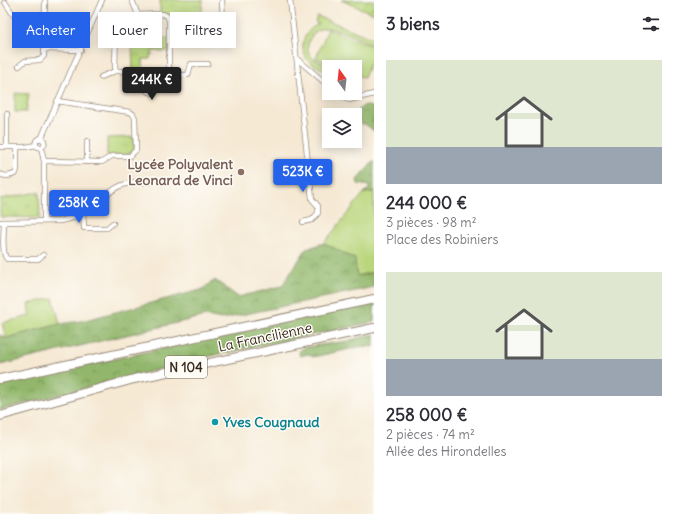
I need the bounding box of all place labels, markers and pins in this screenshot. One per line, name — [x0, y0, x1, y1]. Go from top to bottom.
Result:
pin: 244K € — [119, 67, 185, 101]
place label: Lycée Polyvalent Leonard de Vinci — [127, 155, 233, 189]
pin: 523K € — [270, 159, 336, 193]
marker: Lycée Polyvalent Leonard de Vinci — [236, 167, 246, 177]
pin: 258K € — [46, 190, 112, 224]
place label: Yves Cougnaud — [222, 413, 320, 431]
marker: Yves Cougnaud — [210, 417, 220, 427]

